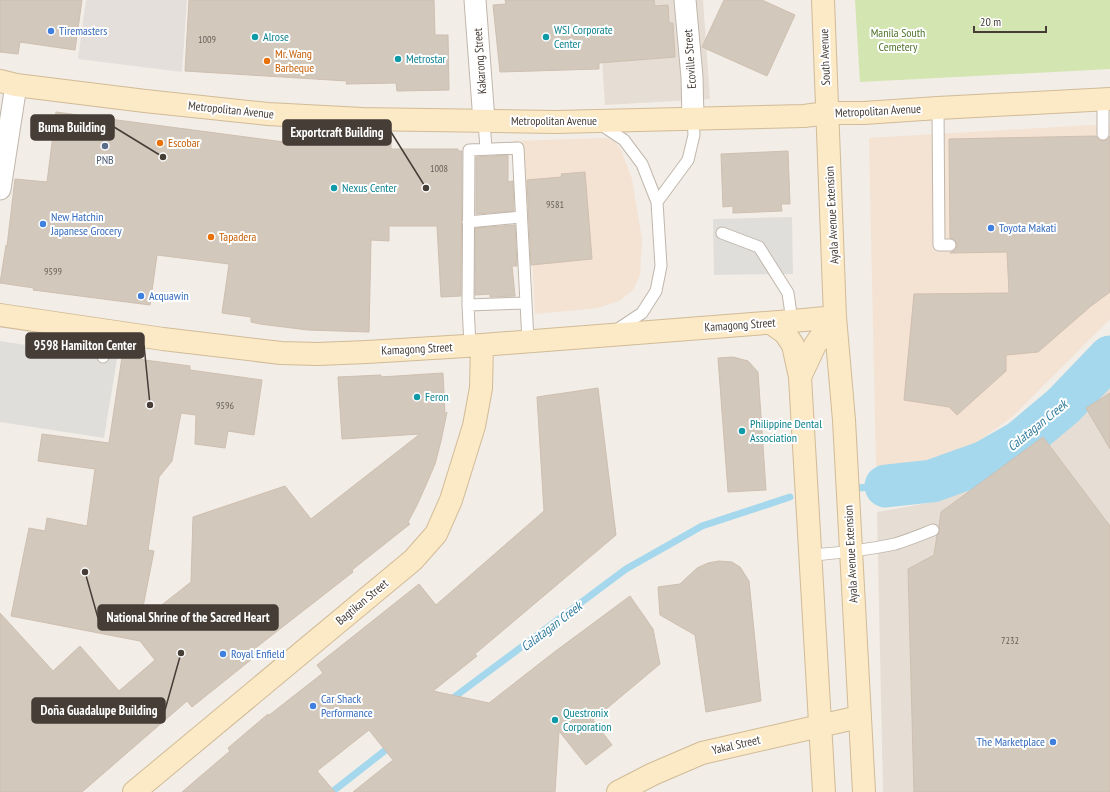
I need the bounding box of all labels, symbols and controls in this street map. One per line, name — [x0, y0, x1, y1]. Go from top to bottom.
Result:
scale bar — [974, 8, 1046, 34]
text: 20 m — [980, 14, 1001, 29]
place label: WSI Corporate Center — [554, 22, 613, 51]
place label: Tiremasters — [59, 23, 107, 38]
park label: Manila South Cemetery — [871, 25, 925, 54]
marker: Tiremasters — [46, 26, 56, 36]
street label: Kakarong Street — [470, 27, 489, 95]
street label: Ecoville Street — [680, 28, 699, 89]
street label: South Avenue — [816, 28, 833, 86]
place label: Alrose — [263, 29, 289, 44]
marker: Alrose — [250, 32, 260, 42]
marker: WSI Corporate Center — [541, 32, 551, 42]
house number: 1009 — [198, 33, 216, 46]
place label: Mr. Wang Barbeque — [275, 46, 314, 75]
place label: Metrostar — [406, 51, 447, 66]
marker: Metrostar — [393, 54, 403, 64]
marker: Mr. Wang Barbeque — [262, 56, 272, 66]
street label: Metropolitan Avenue — [187, 98, 275, 121]
street label: Metropolitan Avenue — [835, 101, 921, 120]
street label: Metropolitan Avenue — [511, 113, 597, 128]
callout: Buma Building — [31, 115, 114, 140]
text: Buma Building — [38, 119, 106, 136]
callout: Exportcraft Building — [283, 120, 391, 145]
text: Exportcraft Building — [291, 124, 384, 141]
place label: Escobar — [168, 135, 200, 150]
marker: Escobar — [155, 138, 165, 148]
marker: PNB — [100, 141, 110, 151]
place label: PNB — [96, 152, 114, 167]
house number: 1008 — [430, 162, 448, 175]
street label: Ayala Avenue Extension — [821, 166, 842, 264]
place label: Nexus Center — [342, 180, 397, 195]
marker: Nexus Center — [329, 183, 339, 193]
house number: 9581 — [546, 198, 564, 211]
place label: New Hatchin Japanese Grocery — [50, 209, 122, 238]
marker: New Hatchin Japanese Grocery — [38, 219, 48, 229]
place label: Toyota Makati — [999, 220, 1056, 235]
marker: Toyota Makati — [986, 223, 996, 233]
place label: Tapadera — [219, 229, 257, 244]
marker: Tapadera — [206, 232, 216, 242]
house number: 9599 — [44, 265, 62, 278]
place label: Acquawin — [149, 288, 189, 303]
marker: Acquawin — [136, 291, 146, 301]
street label: Kamagong Street — [704, 314, 777, 334]
callout: 9598 Hamilton Center — [26, 333, 144, 358]
text: 9598 Hamilton Center — [34, 337, 136, 354]
street label: Kamagong Street — [381, 339, 454, 358]
place label: Feron — [425, 389, 449, 404]
marker: Feron — [412, 392, 422, 402]
water label: Calatagan Creek — [1004, 395, 1072, 455]
house number: 9596 — [216, 399, 235, 412]
place label: Philippine Dental Association — [750, 416, 822, 445]
marker: Philippine Dental Association — [737, 426, 747, 436]
street label: Ayala Avenue Extension — [840, 505, 861, 603]
street label: Bagtikan Street — [332, 575, 391, 628]
water label: Calatagan Creek — [517, 597, 587, 655]
callout: National Shrine of the Sacred Heart — [98, 605, 278, 630]
text: National Shrine of the Sacred Heart — [106, 609, 270, 626]
house number: 7232 — [1001, 634, 1019, 647]
place label: Royal Enfield — [231, 646, 285, 661]
marker: Royal Enfield — [218, 649, 228, 659]
place label: Car Shack Performance — [321, 691, 373, 720]
callout: Doña Guadalupe Building — [32, 698, 165, 723]
marker: Car Shack Performance — [308, 701, 318, 711]
text: Doña Guadalupe Building — [41, 702, 158, 719]
place label: Questronix Corporation — [563, 705, 611, 734]
marker: Questronix Corporation — [550, 715, 560, 725]
street label: Yakal Street — [710, 732, 762, 757]
place label: The Marketplace — [976, 734, 1045, 749]
marker: The Marketplace — [1048, 737, 1058, 747]

